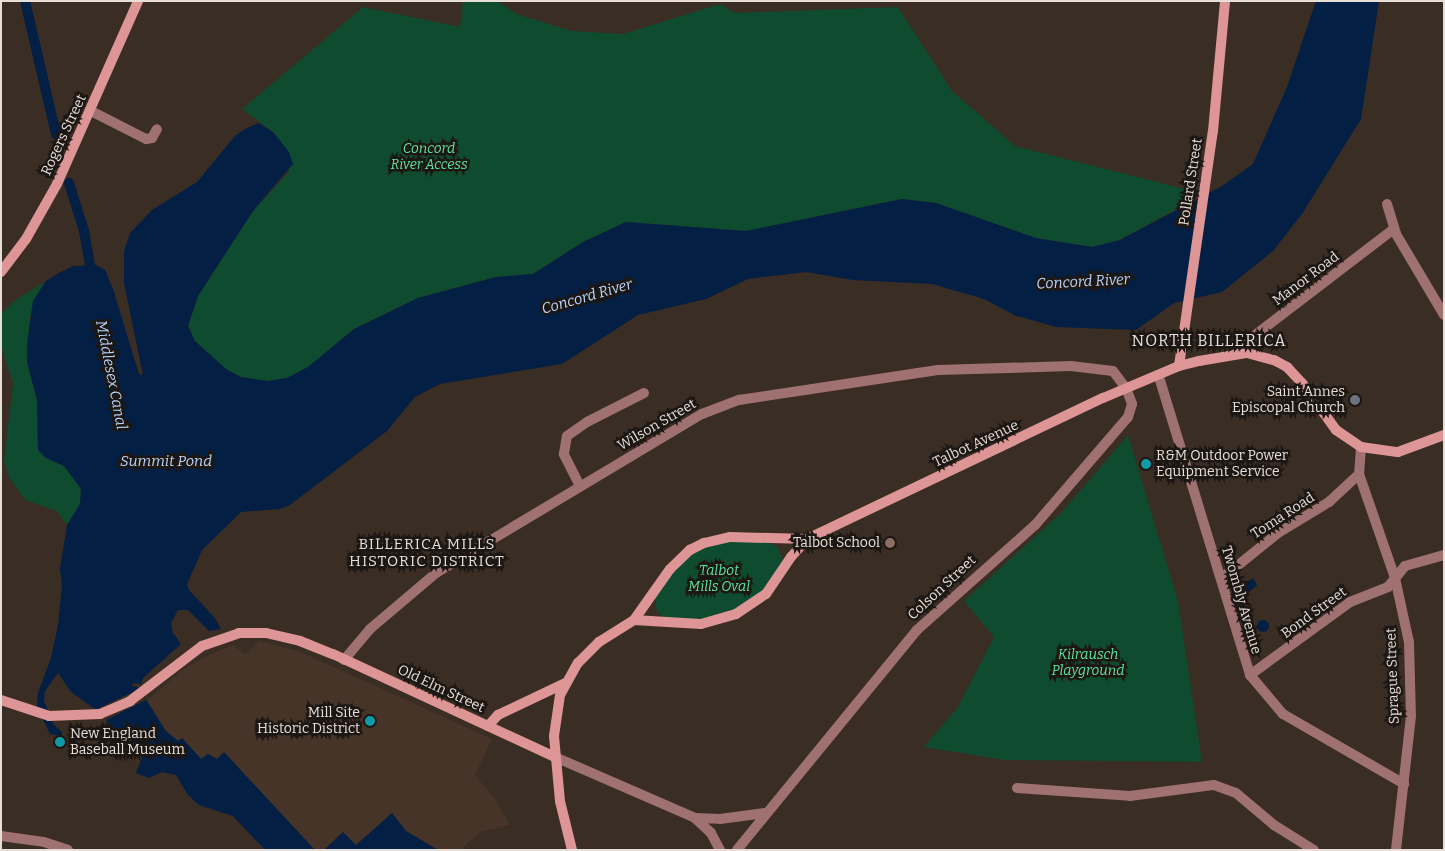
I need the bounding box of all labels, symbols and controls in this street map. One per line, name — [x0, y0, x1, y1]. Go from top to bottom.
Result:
street label: Rogers Street — [38, 92, 90, 178]
street label: Pollard Street — [1176, 137, 1206, 227]
park label: Concord River Access — [390, 141, 468, 174]
street label: Manor Road — [1270, 249, 1342, 309]
water label: Concord River — [1036, 271, 1130, 293]
water label: Concord River — [540, 275, 634, 319]
water label: Middlesex Canal — [92, 319, 130, 431]
district label: NORTH BILLERICA — [1130, 331, 1288, 351]
place label: Saint Annes Episcopal Church — [1232, 384, 1345, 417]
marker: Saint Annes Episcopal Church — [1349, 394, 1361, 406]
street label: Wilson Street — [615, 396, 699, 454]
street label: Talbot Avenue — [931, 417, 1021, 471]
place label: R&M Outdoor Power Equipment Service — [1156, 448, 1288, 481]
water label: Summit Pond — [120, 453, 212, 471]
marker: R&M Outdoor Power Equipment Service — [1140, 458, 1152, 470]
street label: Toma Road — [1248, 489, 1318, 543]
district label: BILLERICA MILLS HISTORIC DISTRICT — [347, 535, 507, 570]
place label: Talbot School — [793, 535, 880, 551]
marker: Talbot School — [884, 537, 896, 549]
street label: Twombly Avenue — [1218, 544, 1264, 656]
street label: Colson Street — [905, 552, 979, 624]
park label: Talbot Mills Oval — [688, 563, 750, 596]
street label: Bond Street — [1278, 584, 1350, 642]
street label: Sprague Street — [1383, 628, 1403, 724]
park label: Kilrausch Playground — [1052, 647, 1124, 680]
street label: Old Elm Street — [395, 662, 487, 716]
place label: Mill Site Historic District — [257, 705, 360, 738]
marker: Mill Site Historic District — [364, 715, 376, 727]
place label: New England Baseball Museum — [70, 726, 185, 759]
marker: New England Baseball Museum — [54, 736, 66, 748]

